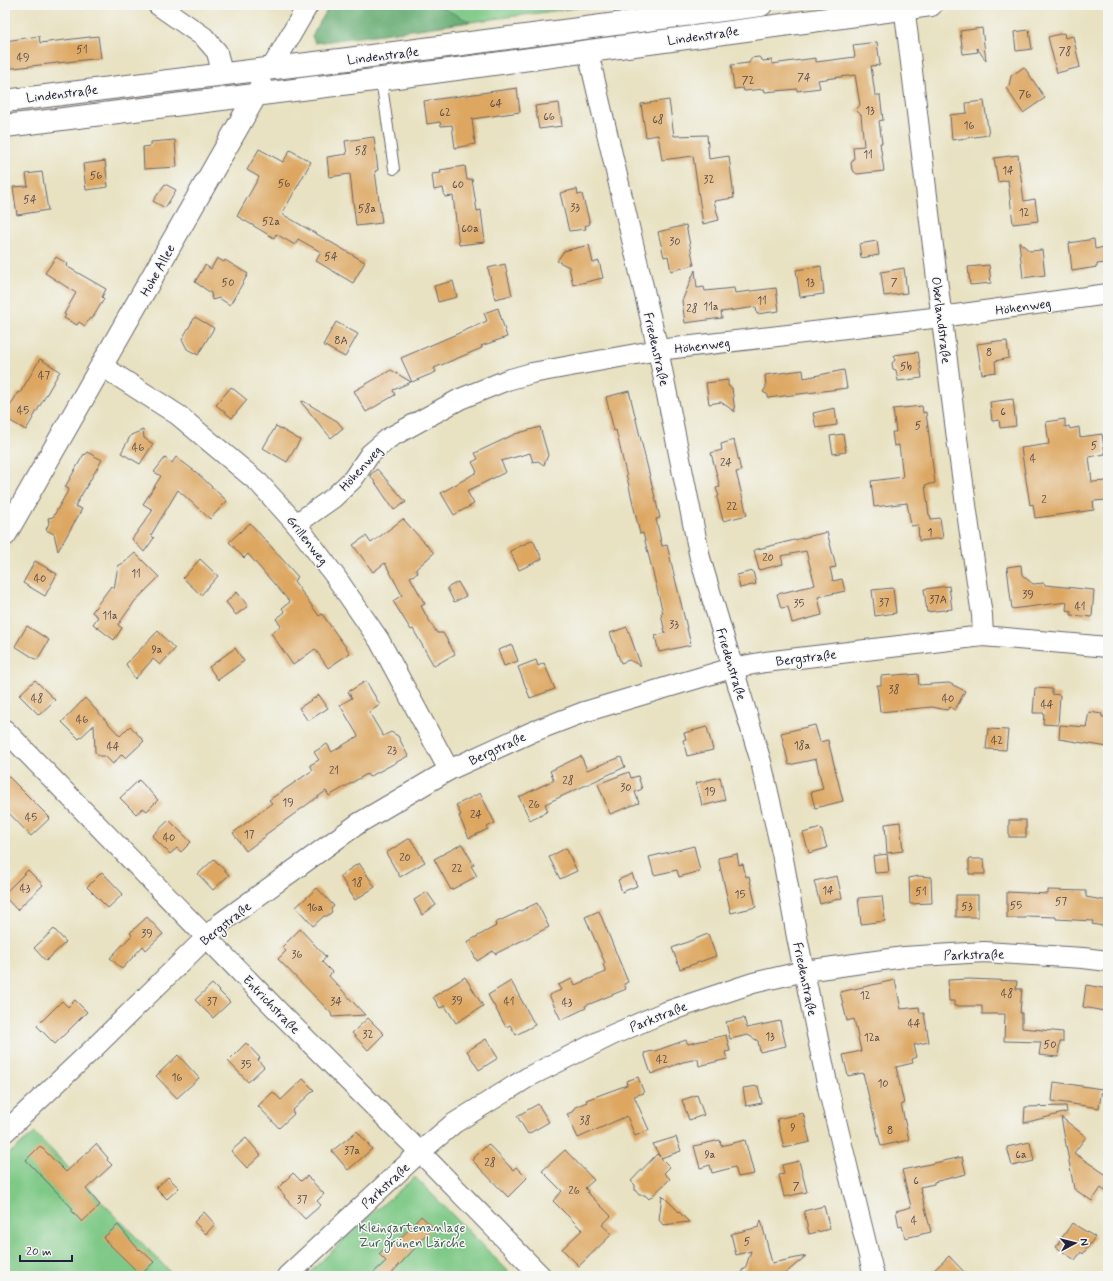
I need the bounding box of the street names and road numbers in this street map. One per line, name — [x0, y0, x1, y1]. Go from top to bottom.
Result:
street label: Lindenstraße — [666, 23, 740, 50]
street label: Lindenstraße — [346, 44, 420, 69]
street label: Lindenstraße — [25, 82, 99, 107]
street label: Hohe Allee — [137, 242, 180, 300]
street label: Oberlandstraße — [927, 276, 954, 365]
street label: Höhenweg — [994, 295, 1052, 320]
street label: Friedenstraße — [639, 311, 672, 388]
street label: Höhenweg — [673, 335, 731, 358]
street label: Höhenweg — [336, 443, 386, 495]
street label: Grillenweg — [282, 513, 331, 569]
street label: Friedenstraße — [711, 626, 750, 703]
street label: Bergstraße — [775, 646, 838, 672]
street label: Bergstraße — [466, 729, 529, 771]
street label: Bergstraße — [197, 898, 256, 951]
street label: Friedenstraße — [788, 941, 821, 1018]
street label: Parkstraße — [944, 946, 1004, 965]
street label: Entrichstraße — [239, 972, 303, 1038]
street label: Parkstraße — [627, 998, 690, 1037]
street label: Parkstraße — [358, 1159, 414, 1213]

